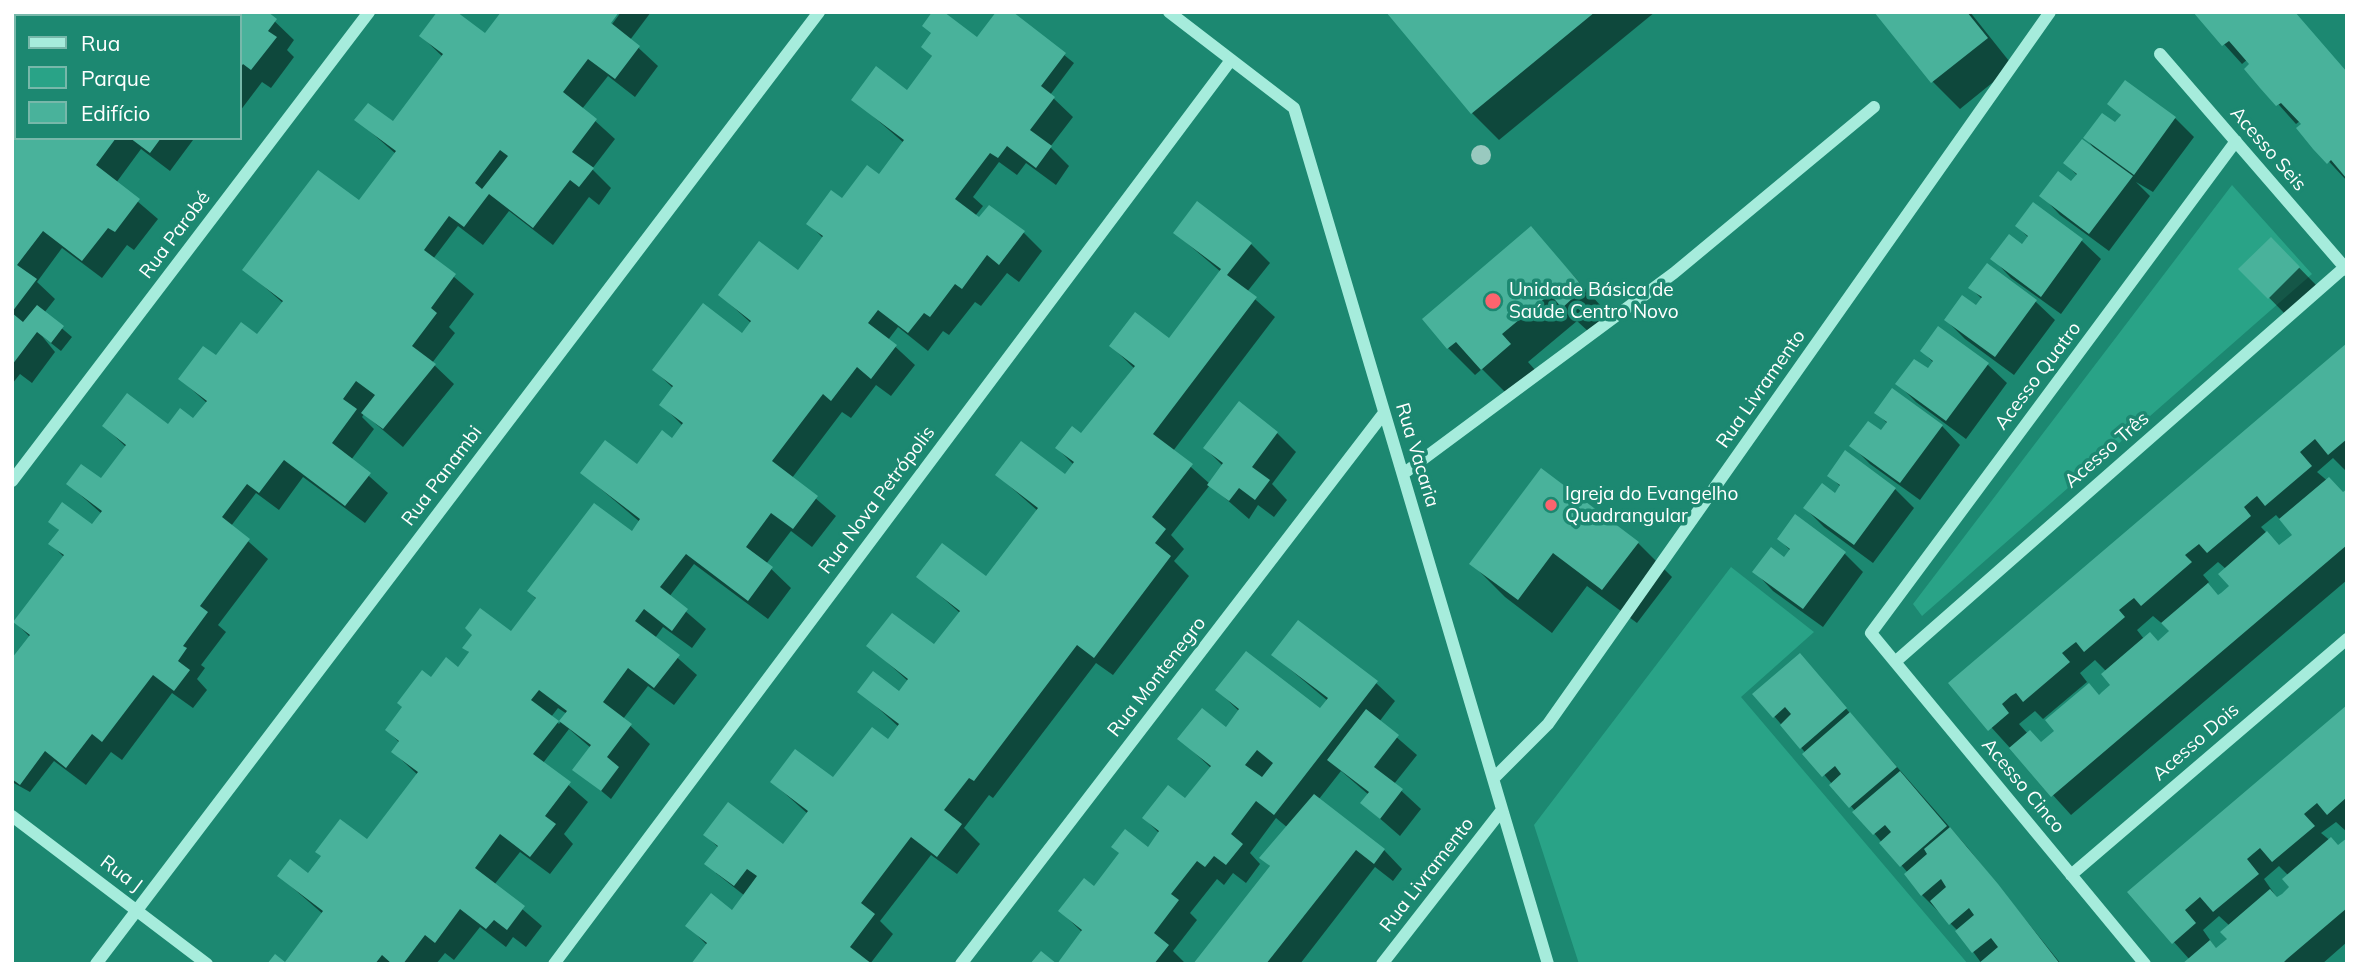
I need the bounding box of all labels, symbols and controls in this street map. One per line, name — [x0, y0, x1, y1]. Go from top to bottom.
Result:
legend — [14, 14, 242, 140]
text: Rua — [81, 30, 120, 56]
text: Parque — [81, 65, 150, 91]
text: Edifício — [81, 100, 150, 126]
street label: Acesso Seis — [2225, 102, 2311, 196]
street label: Rua Parobé — [135, 187, 215, 283]
place label: Unidade Básica de Saúde Centro Novo — [1509, 279, 1679, 323]
marker: Unidade Básica de Saúde Centro Novo — [1483, 291, 1503, 311]
street label: Acesso Quatro — [1990, 317, 2086, 435]
street label: Rua Livramento — [1712, 325, 1810, 453]
street label: Rua Vacaria — [1390, 400, 1444, 510]
street label: Acesso Três — [2060, 407, 2154, 493]
street label: Rua Panambi — [397, 422, 487, 530]
street label: Rua Nova Petrópolis — [814, 422, 940, 578]
place label: Igreja do Evangelho Quadrangular — [1565, 483, 1738, 527]
marker: Igreja do Evangelho Quadrangular — [1543, 497, 1559, 513]
street label: Rua Montenegro — [1103, 612, 1211, 742]
street label: Acesso Dois — [2148, 698, 2244, 786]
street label: Acesso Cinco — [1977, 734, 2069, 838]
street label: Rua Livramento — [1375, 813, 1479, 937]
street label: Rua J — [95, 851, 147, 897]

